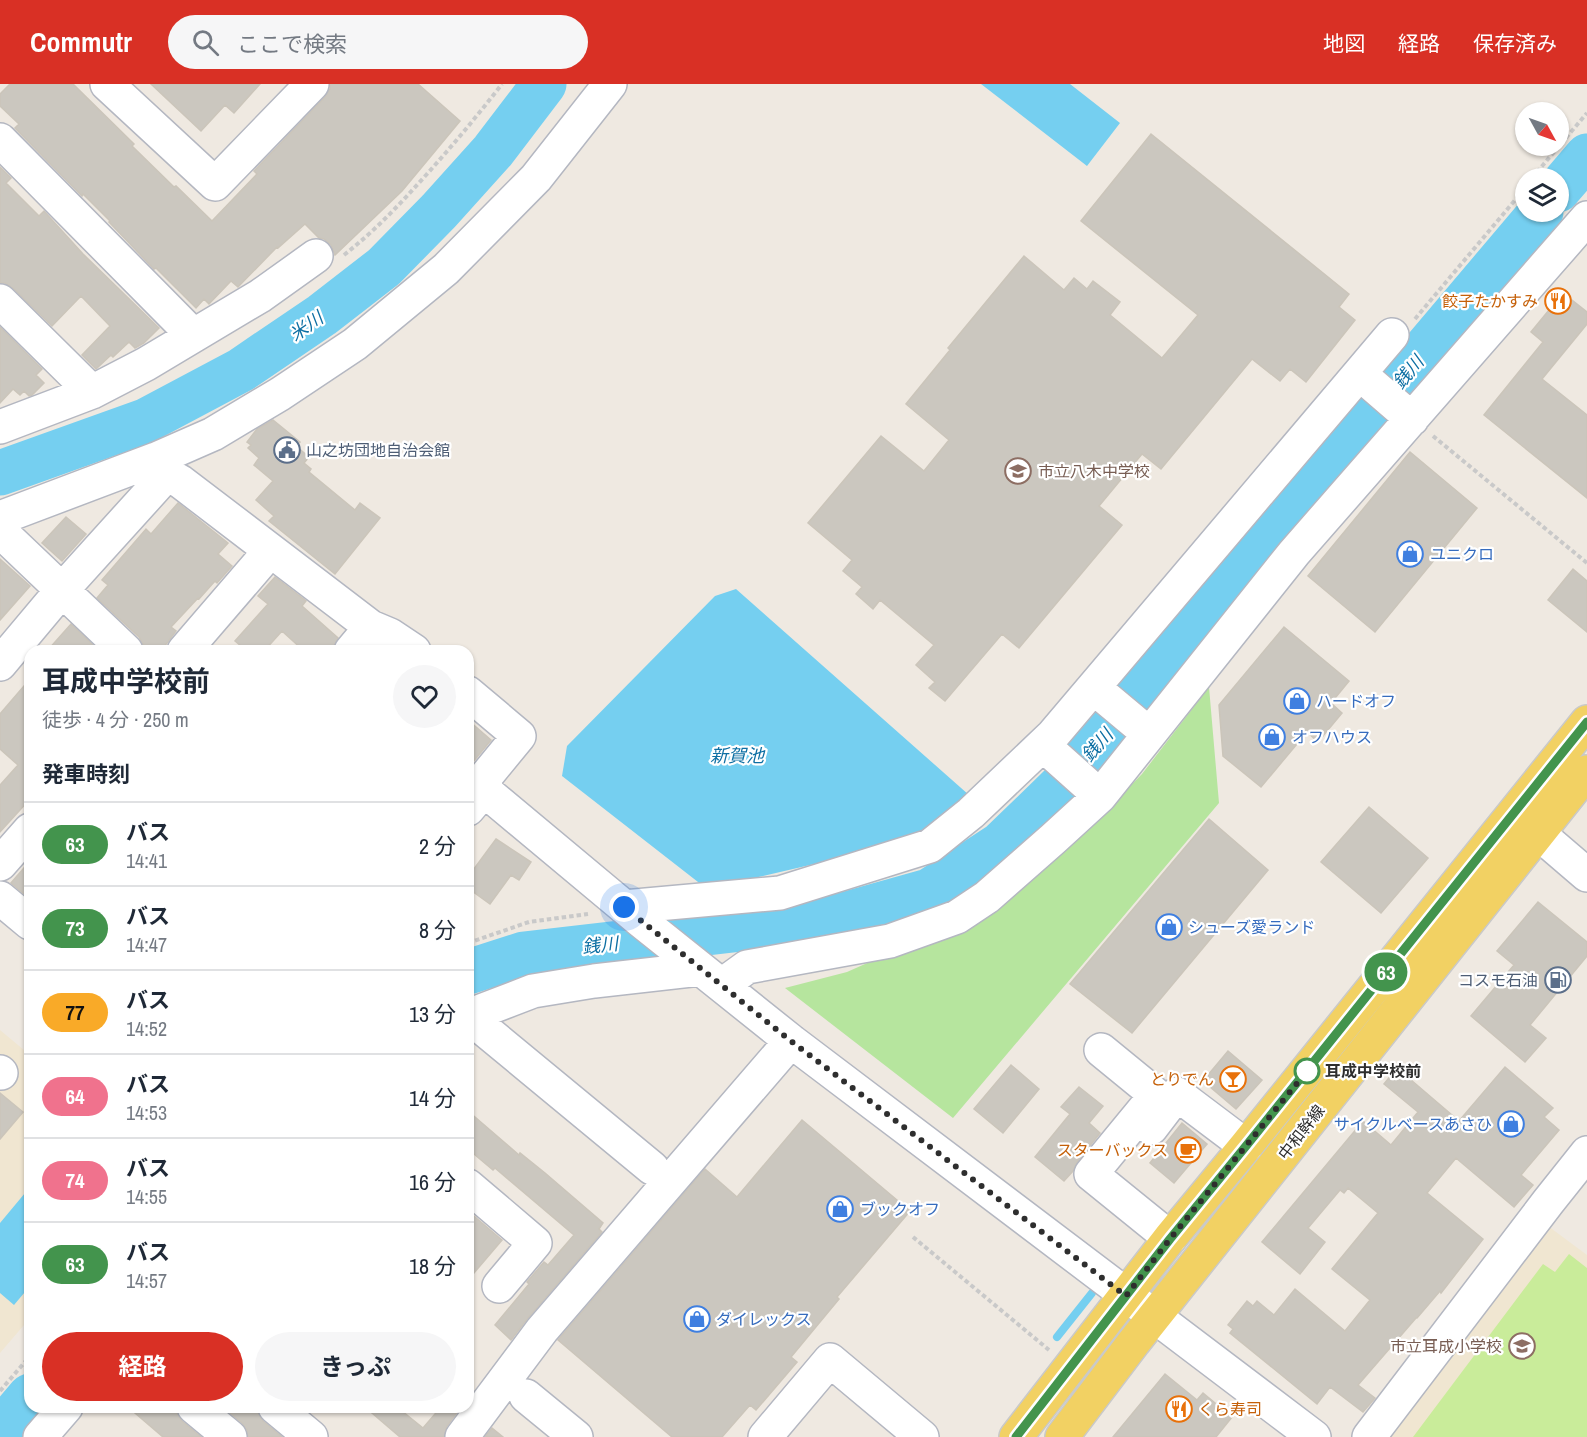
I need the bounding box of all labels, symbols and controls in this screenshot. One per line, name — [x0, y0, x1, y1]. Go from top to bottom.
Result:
search box — [168, 15, 588, 69]
text: Commutr — [30, 23, 132, 61]
icon: search — [189, 26, 222, 59]
text: ここで検索 — [237, 29, 347, 59]
text: 地図 — [1323, 29, 1365, 58]
text: 経路 — [1398, 29, 1440, 58]
text: 保存済み — [1473, 29, 1557, 58]
north arrow — [1515, 102, 1569, 156]
map controls — [1515, 102, 1569, 222]
button: layers — [1515, 168, 1569, 222]
restaurant icon: 餃子たかすみ — [1543, 286, 1573, 316]
place label: 餃子たかすみ — [1442, 290, 1538, 312]
water label: 米川 — [284, 304, 330, 347]
water label: 銭川 — [1387, 349, 1430, 394]
public building icon: 山之坊団地自治会館 — [272, 435, 302, 465]
place label: 山之坊団地自治会館 — [306, 439, 450, 461]
school or university icon: 市立八木中学校 — [1003, 456, 1033, 486]
place label: 市立八木中学校 — [1038, 460, 1150, 482]
shop icon: ユニクロ — [1395, 539, 1425, 569]
place label: ユニクロ — [1430, 543, 1494, 565]
text: 耳成中学校前 — [42, 662, 210, 700]
button: heart — [393, 665, 456, 728]
shop icon: ハードオフ — [1282, 686, 1312, 716]
place label: ハードオフ — [1316, 690, 1396, 712]
text: 徒歩 · 4 分 · 250 m — [42, 706, 189, 733]
water label: 銭川 — [1076, 722, 1120, 767]
shop icon: オフハウス — [1257, 722, 1287, 752]
place label: オフハウス — [1292, 726, 1372, 748]
water label: 新賀池 — [710, 743, 766, 768]
text: 発車時刻 — [42, 759, 130, 789]
text: バス — [126, 817, 170, 847]
text: 63 — [65, 830, 85, 859]
text: 2 分 — [419, 831, 456, 861]
text: 14:41 — [126, 847, 167, 874]
your location — [609, 892, 639, 922]
text: バス — [126, 901, 170, 931]
shop icon: シューズ愛ランド — [1154, 912, 1184, 942]
text: 73 — [65, 914, 85, 943]
text: 8 分 — [419, 915, 456, 945]
place label: シューズ愛ランド — [1188, 916, 1315, 938]
water label: 銭川 — [581, 930, 621, 959]
text: 14:47 — [126, 931, 167, 958]
line badge: 63 — [1359, 952, 1413, 992]
text: 63 — [1376, 958, 1396, 987]
fuel station icon: コスモ石油 — [1543, 965, 1573, 995]
place label: コスモ石油 — [1458, 969, 1538, 991]
text: バス — [126, 985, 170, 1015]
text: 77 — [65, 998, 85, 1027]
text: 13 分 — [409, 999, 456, 1029]
text: 14:52 — [126, 1015, 167, 1042]
marker: 耳成中学校前 — [1294, 1058, 1320, 1084]
place label: 耳成中学校前 — [1325, 1060, 1421, 1082]
bar icon: とりでん — [1218, 1064, 1248, 1094]
place label: とりでん — [1150, 1068, 1214, 1090]
text: バス — [126, 1069, 170, 1099]
text: 64 — [65, 1082, 85, 1111]
text: 14 分 — [409, 1083, 456, 1113]
text: 14:53 — [126, 1099, 167, 1126]
street label: 中和幹線 — [1273, 1100, 1329, 1164]
shop icon: サイクルベースあさひ — [1496, 1109, 1526, 1139]
place label: サイクルベースあさひ — [1334, 1113, 1492, 1135]
cafe icon: スターバックス — [1173, 1135, 1203, 1165]
place label: スターバックス — [1057, 1139, 1168, 1161]
text: バス — [126, 1153, 170, 1183]
text: 74 — [65, 1166, 85, 1195]
text: 16 分 — [409, 1167, 456, 1197]
text: 14:55 — [126, 1183, 167, 1210]
shop icon: ブックオフ — [825, 1194, 855, 1224]
place label: ブックオフ — [860, 1198, 940, 1220]
text: バス — [126, 1237, 170, 1267]
text: 63 — [65, 1250, 85, 1279]
text: 18 分 — [409, 1251, 456, 1281]
text: 14:57 — [126, 1267, 167, 1294]
shop icon: ダイレックス — [682, 1304, 712, 1334]
place label: ダイレックス — [716, 1308, 812, 1330]
school or university icon: 市立耳成小学校 — [1507, 1331, 1537, 1361]
button: 経路 — [42, 1332, 243, 1401]
button: きっぷ — [255, 1332, 456, 1401]
place label: 市立耳成小学校 — [1390, 1335, 1502, 1357]
restaurant icon: くら寿司 — [1164, 1394, 1194, 1424]
place label: くら寿司 — [1198, 1398, 1262, 1420]

